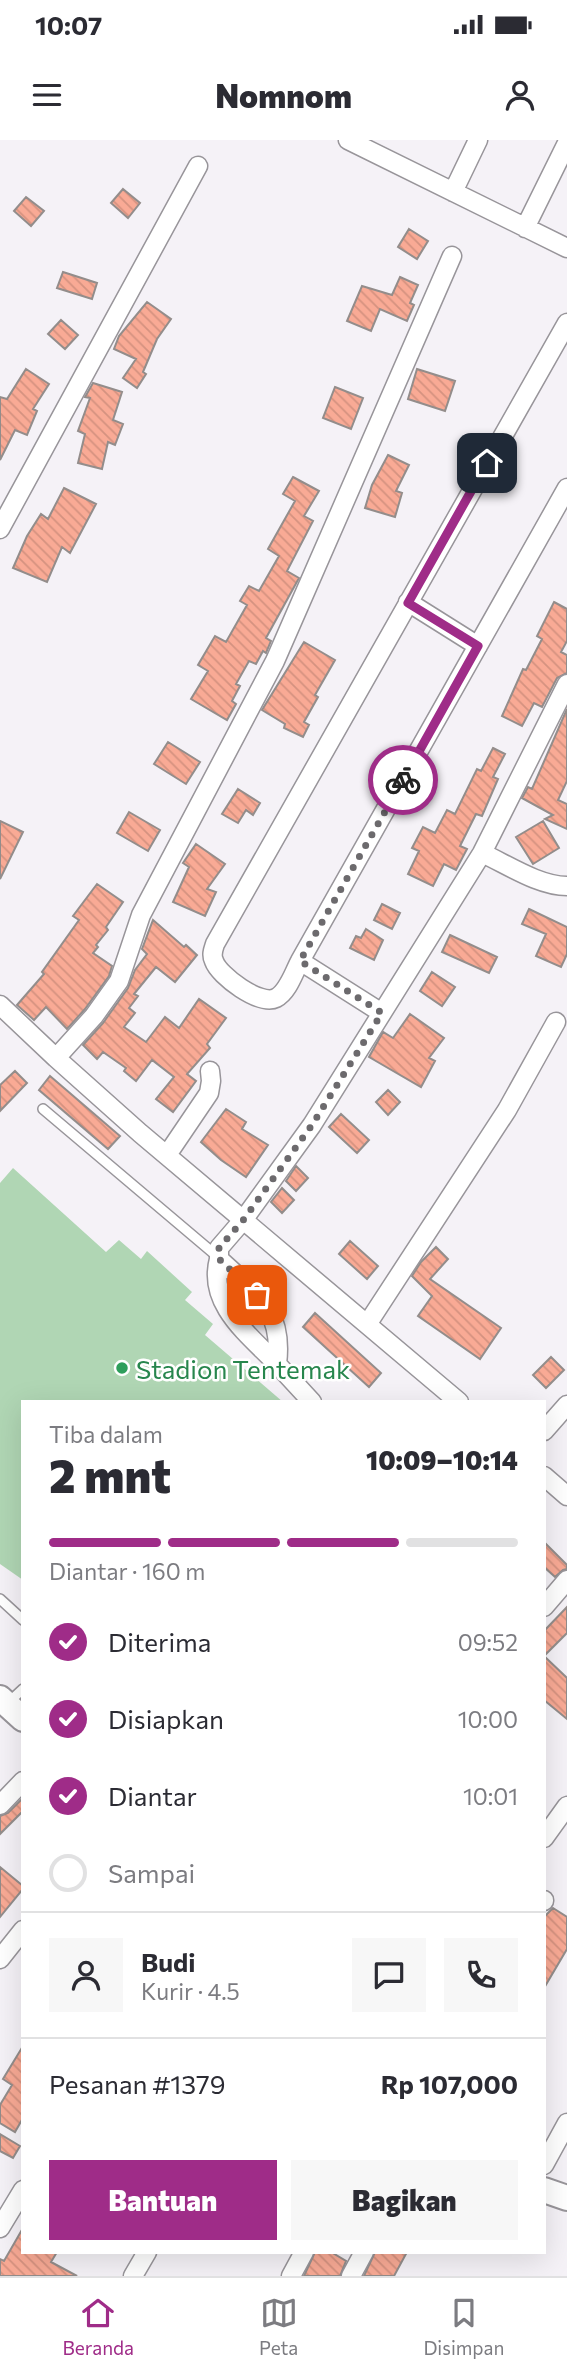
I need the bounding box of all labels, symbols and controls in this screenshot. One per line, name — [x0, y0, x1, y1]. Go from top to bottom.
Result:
text: 10:07 — [35, 9, 102, 40]
text: Nomnom — [215, 75, 352, 115]
icon: menu — [28, 76, 66, 114]
icon: person — [501, 76, 539, 114]
pin — [457, 433, 517, 493]
icon: home — [468, 444, 506, 482]
courier — [368, 745, 438, 815]
icon: bike — [384, 761, 422, 799]
pin — [227, 1265, 287, 1325]
icon: bag — [238, 1276, 276, 1314]
place label: Stadion Tentemak — [136, 1353, 350, 1384]
marker: Stadion Tentemak — [114, 1360, 130, 1376]
text: Tiba dalam — [49, 1420, 163, 1448]
text: 10:09–10:14 — [366, 1444, 518, 1475]
text: 2 mnt — [49, 1446, 171, 1502]
text: Diantar · 160 m — [49, 1557, 205, 1585]
icon: check — [49, 1623, 87, 1661]
text: Diterima — [108, 1626, 211, 1657]
text: 09:52 — [458, 1628, 518, 1656]
icon: check — [49, 1700, 87, 1738]
text: Disiapkan — [108, 1703, 224, 1734]
text: 10:00 — [458, 1705, 518, 1733]
icon: check — [49, 1777, 87, 1815]
text: Diantar — [108, 1780, 197, 1811]
text: 10:01 — [463, 1782, 518, 1810]
text: Sampai — [108, 1857, 195, 1888]
button: person — [49, 1938, 123, 2012]
button: chat — [352, 1938, 426, 2012]
button: phone — [444, 1938, 518, 2012]
text: Budi — [141, 1946, 196, 1977]
text: Kurir · 4.5 — [141, 1977, 240, 2005]
text: Pesanan #1379 — [49, 2068, 225, 2099]
text: Rp 107,000 — [381, 2068, 518, 2099]
button: Bantuan — [49, 2160, 277, 2240]
button: Bagikan — [291, 2160, 518, 2240]
tab: Beranda — [63, 2294, 134, 2359]
tab: Peta — [259, 2294, 298, 2359]
tab: Disimpan — [423, 2294, 504, 2359]

